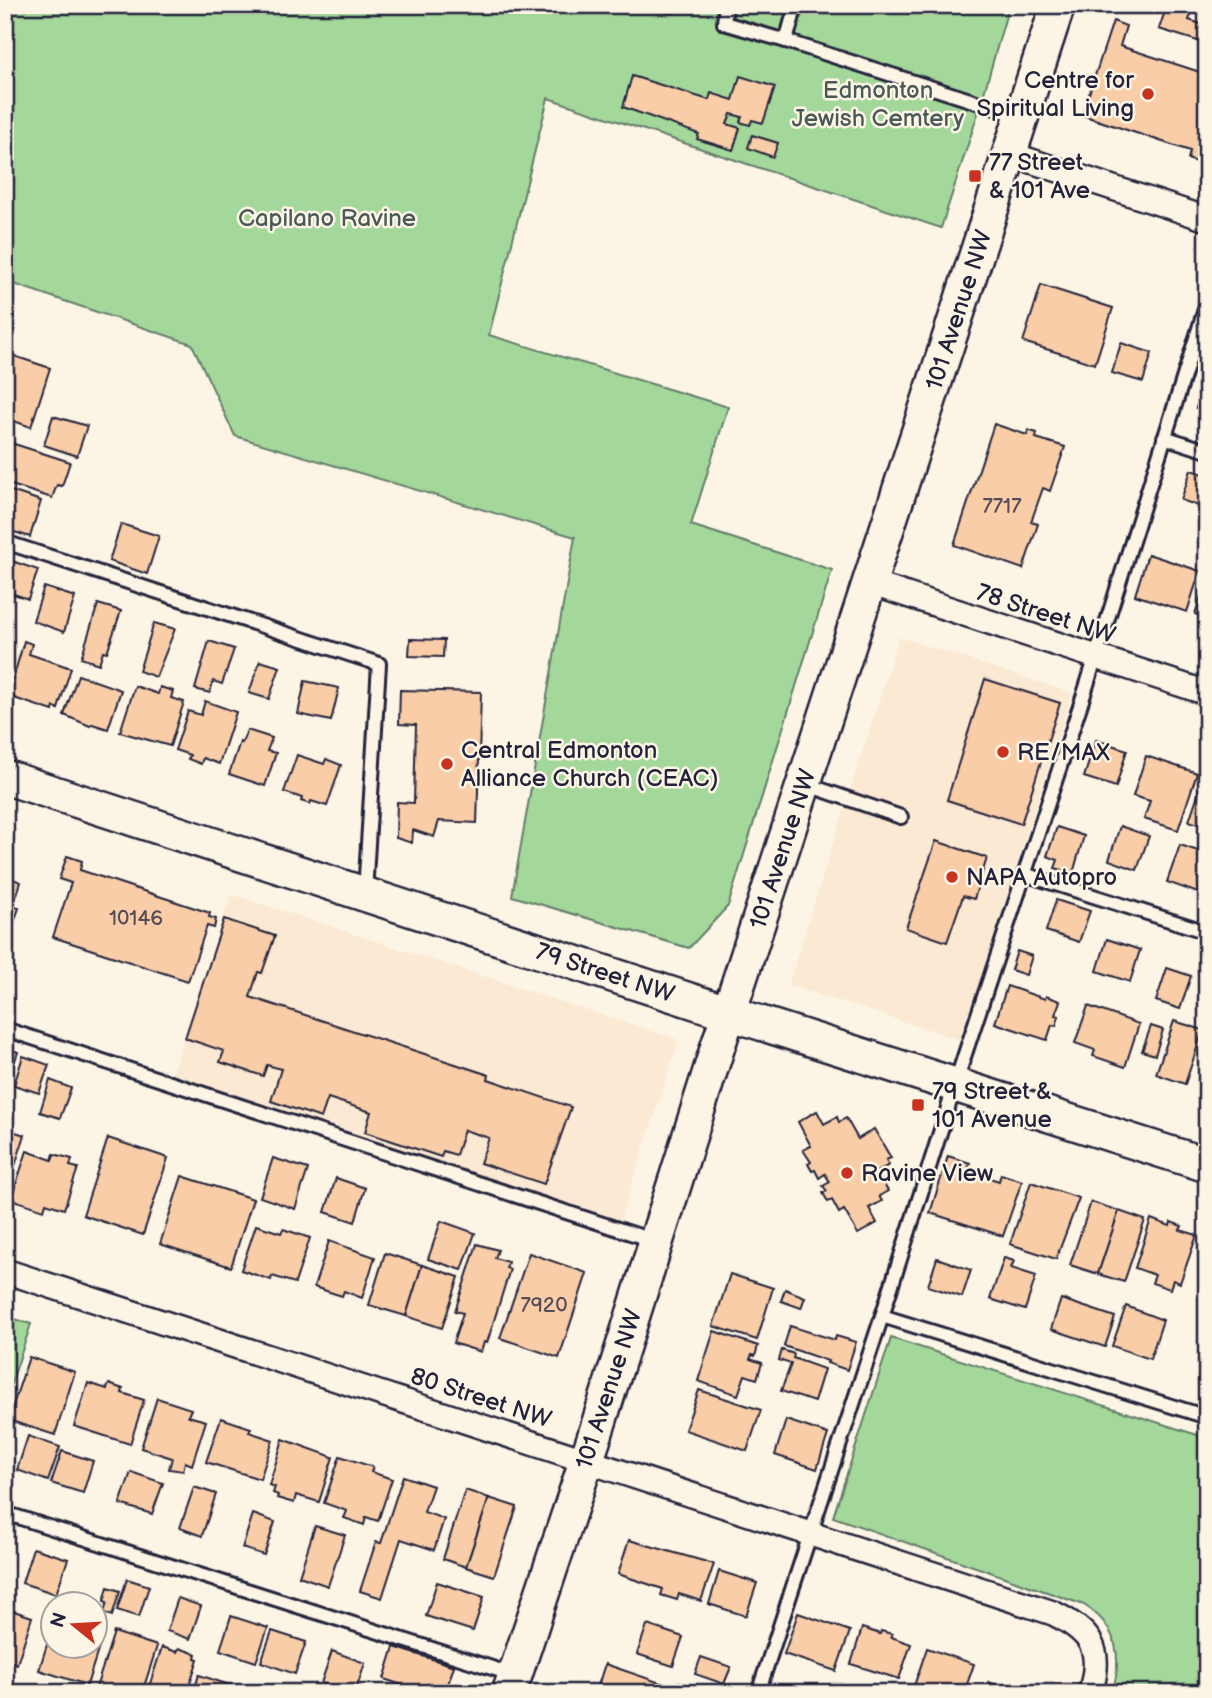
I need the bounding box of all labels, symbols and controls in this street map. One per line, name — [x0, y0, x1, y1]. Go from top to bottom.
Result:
place label: Centre for Spiritual Living — [977, 66, 1134, 123]
park label: Edmonton Jewish Cemtery — [792, 76, 964, 133]
marker: Centre for Spiritual Living — [1140, 86, 1156, 102]
place label: 77 Street & 101 Ave — [989, 148, 1090, 205]
marker: 77 Street & 101 Ave — [967, 168, 983, 184]
park label: Capilano Ravine — [238, 204, 416, 233]
street label: 101 Avenue NW — [920, 226, 999, 394]
house number: 7717 — [982, 494, 1022, 519]
street label: 78 Street NW — [973, 578, 1119, 650]
place label: Central Edmonton Alliance Church (CEAC) — [461, 736, 718, 793]
place label: RE/MAX — [1017, 738, 1110, 767]
marker: RE/MAX — [995, 744, 1011, 760]
marker: Central Edmonton Alliance Church (CEAC) — [439, 756, 455, 772]
street label: 101 Avenue NW — [744, 765, 823, 933]
place label: NAPA Autopro — [966, 863, 1117, 892]
marker: NAPA Autopro — [944, 869, 960, 885]
house number: 10146 — [109, 906, 163, 931]
street label: 79 Street NW — [532, 937, 678, 1009]
place label: 79 Street & 101 Avenue — [932, 1077, 1052, 1134]
marker: 79 Street & 101 Avenue — [910, 1097, 926, 1113]
place label: Ravine View — [861, 1159, 993, 1188]
marker: Ravine View — [839, 1165, 855, 1181]
house number: 7920 — [520, 1293, 568, 1318]
street label: 101 Avenue NW — [570, 1305, 649, 1473]
street label: 80 Street NW — [407, 1362, 555, 1434]
north arrow — [38, 1590, 108, 1660]
text: N — [46, 1610, 72, 1631]

